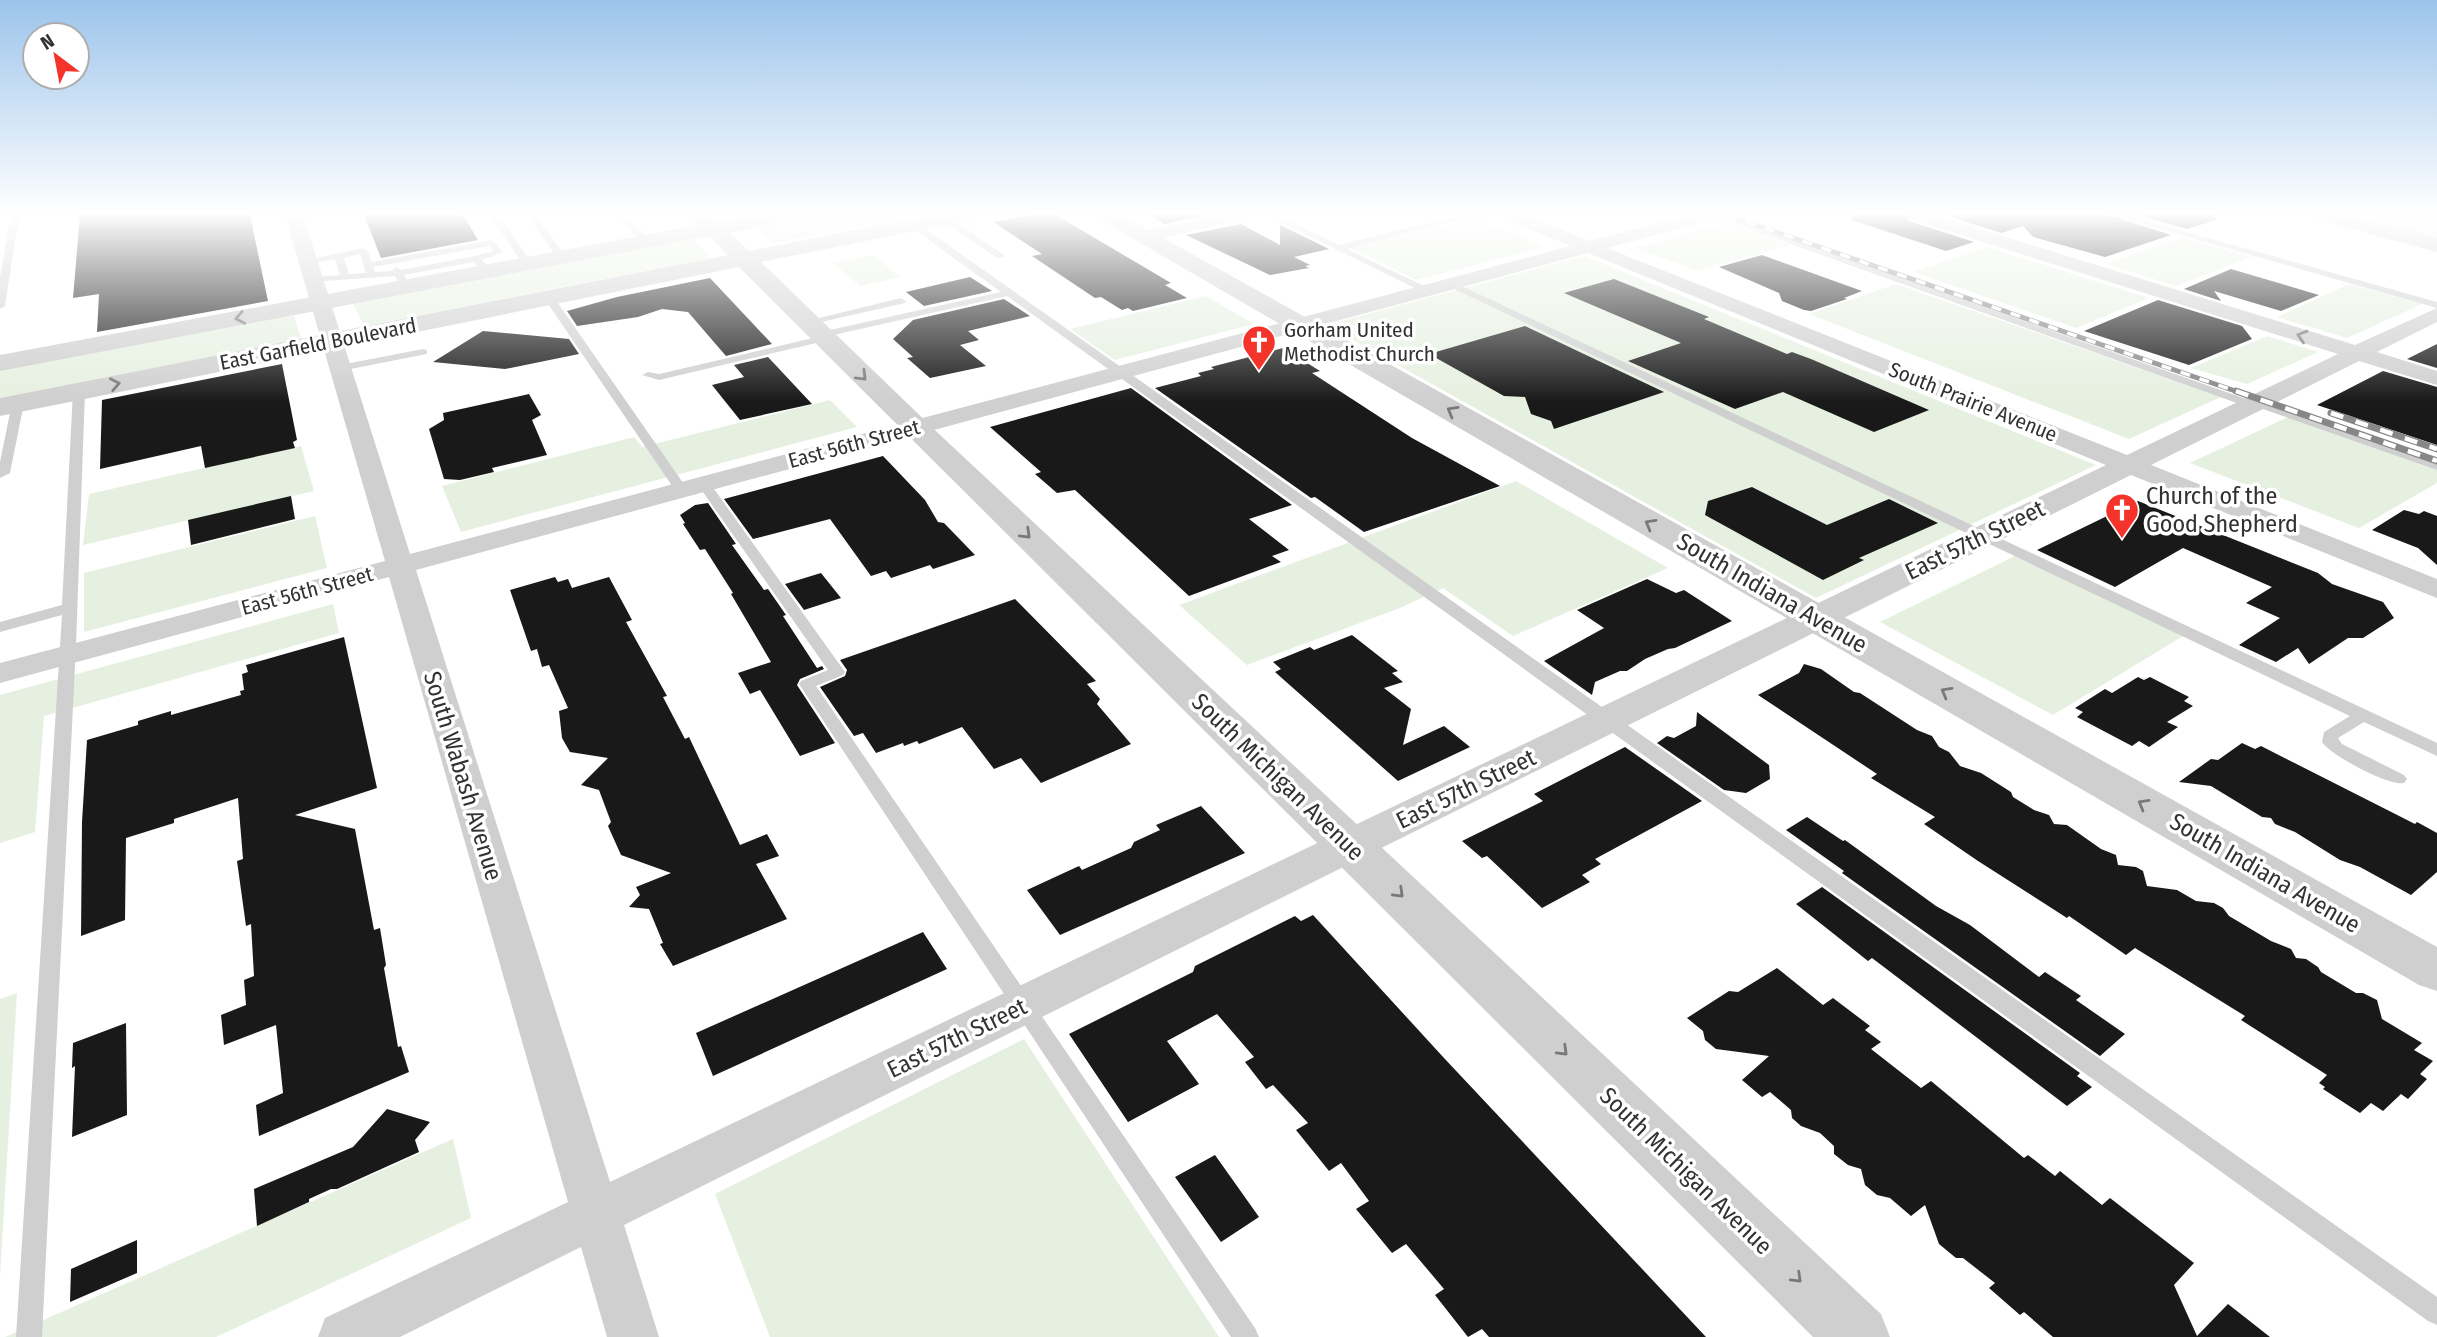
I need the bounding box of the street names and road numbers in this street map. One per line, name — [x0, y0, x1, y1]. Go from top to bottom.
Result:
street label: East Garfield Boulevard — [217, 312, 419, 376]
street label: South Prairie Avenue — [1885, 356, 2061, 448]
street label: East 56th Street — [785, 414, 923, 474]
street label: East 57th Street — [1901, 494, 2049, 586]
street label: South Indiana Avenue — [1672, 527, 1872, 659]
street label: East 56th Street — [238, 561, 376, 621]
street label: South Wabash Avenue — [418, 668, 508, 884]
street label: South Michigan Avenue — [1186, 688, 1370, 866]
street label: East 57th Street — [1392, 743, 1540, 835]
street label: South Indiana Avenue — [2165, 807, 2365, 939]
street label: East 57th Street — [883, 992, 1031, 1084]
street label: South Michigan Avenue — [1594, 1082, 1778, 1260]

